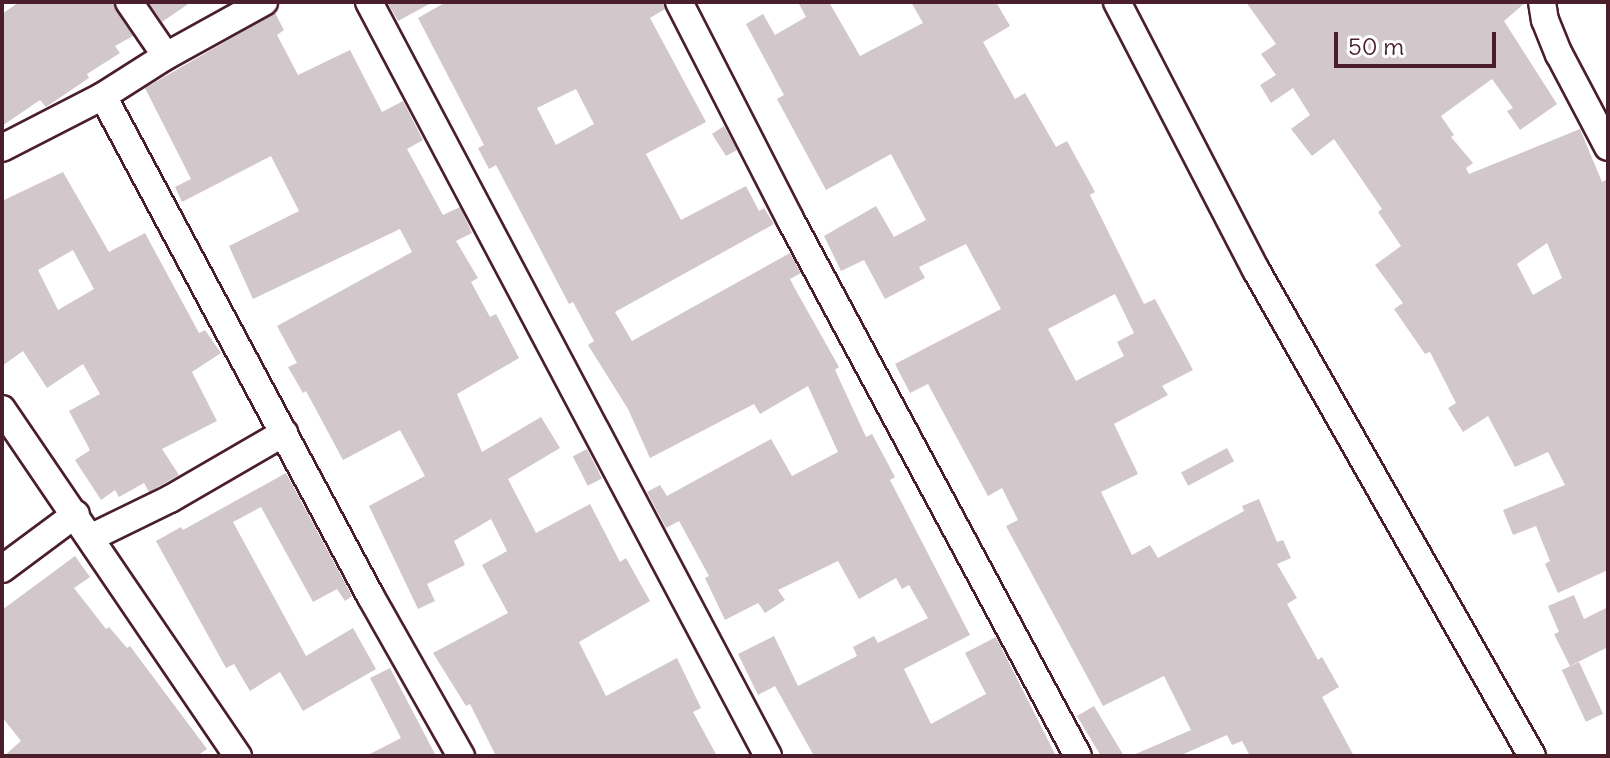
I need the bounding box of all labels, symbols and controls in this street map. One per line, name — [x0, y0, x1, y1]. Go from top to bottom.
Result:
scale bar — [1338, 16, 1500, 66]
text: 50 m — [1348, 31, 1404, 61]

